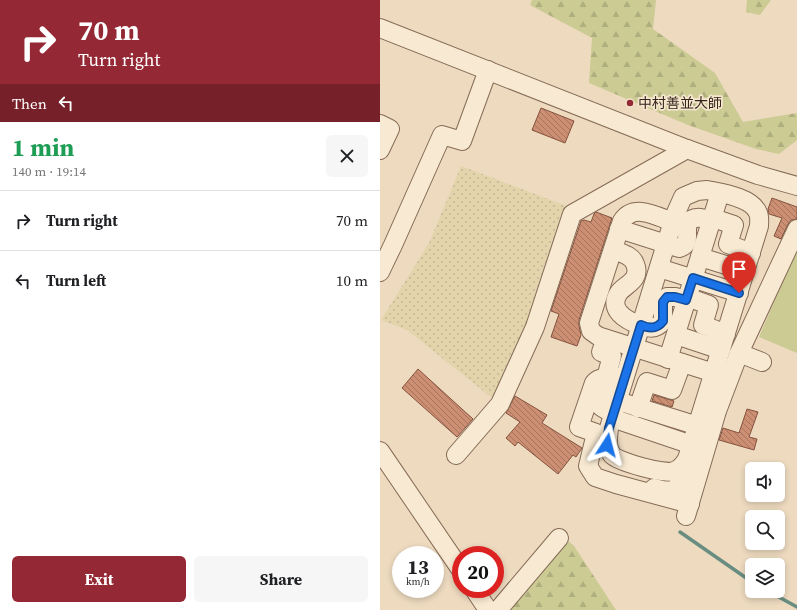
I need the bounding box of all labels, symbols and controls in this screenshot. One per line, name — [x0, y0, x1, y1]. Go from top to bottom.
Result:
text: 70 m — [78, 11, 140, 49]
icon: right — [12, 16, 64, 68]
text: Turn right — [78, 47, 160, 72]
icon: left — [55, 92, 77, 114]
text: Then — [12, 93, 47, 114]
place label: 中村善並大師 — [638, 93, 722, 113]
marker: 中村善並大師 — [625, 98, 635, 108]
text: 1 min — [12, 131, 74, 164]
button: close — [326, 135, 368, 177]
text: 140 m · 19:14 — [12, 163, 86, 180]
icon: right — [12, 210, 34, 232]
text: Turn right — [46, 210, 118, 231]
text: 70 m — [336, 210, 368, 231]
pin — [722, 252, 756, 293]
icon: arrive — [728, 258, 750, 280]
icon: left — [12, 270, 34, 292]
text: Turn left — [46, 270, 106, 291]
text: 10 m — [336, 270, 368, 291]
position arrow — [586, 424, 628, 466]
map controls — [745, 462, 785, 598]
button: sound — [745, 462, 785, 502]
button: search — [745, 510, 785, 550]
speed limit sign: 20 — [452, 546, 504, 598]
text: 13 — [407, 553, 429, 581]
button: Exit — [12, 556, 186, 602]
button: Share — [194, 556, 368, 602]
button: layers — [745, 558, 785, 598]
text: km/h — [406, 575, 430, 588]

